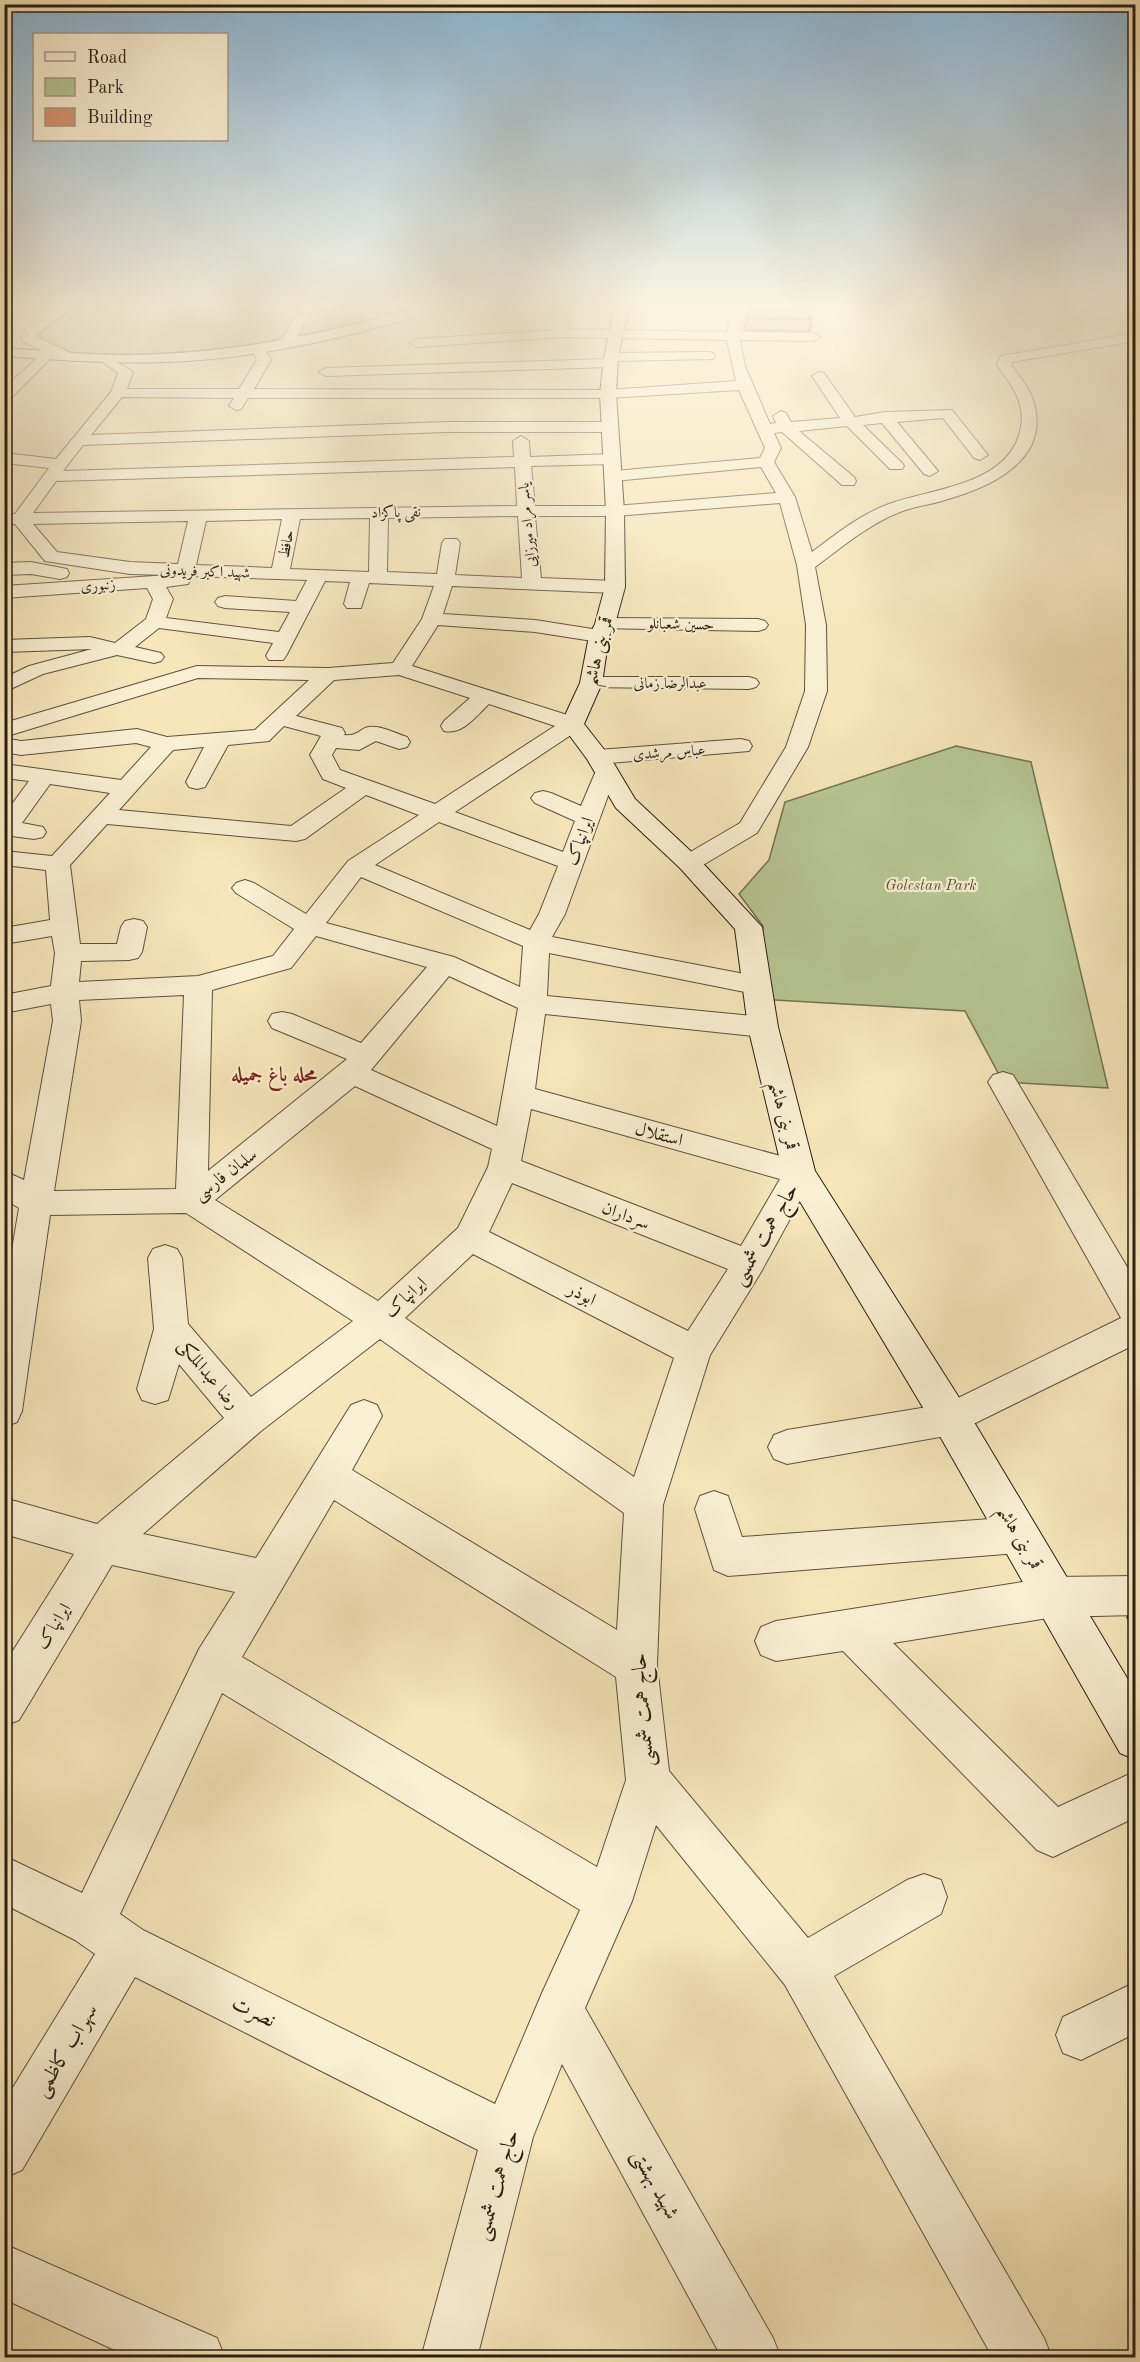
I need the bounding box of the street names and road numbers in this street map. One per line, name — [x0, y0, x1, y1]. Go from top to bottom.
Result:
street label: یاسر مراد میرزایی — [517, 481, 542, 568]
street label: نقی پاکزاد — [371, 504, 421, 523]
street label: حافظ — [276, 529, 298, 560]
street label: شهید اکبر فریدونی — [160, 562, 250, 583]
street label: زنبوری — [80, 578, 116, 595]
street label: قمر بنی هاشم — [580, 615, 624, 690]
street label: حسین شعبانلو — [646, 617, 714, 634]
street label: عبدالرضا زمانی — [633, 676, 707, 692]
street label: عباس مرشدی — [632, 743, 706, 766]
street label: ایرانپاک — [563, 815, 599, 869]
street label: قمر بنی هاشم — [758, 1079, 801, 1153]
street label: استقلال — [633, 1120, 685, 1150]
street label: سلمان فارسی — [191, 1145, 262, 1207]
street label: حاج همت شمسی — [728, 1180, 809, 1293]
street label: سرداران — [599, 1199, 652, 1235]
street label: ایرانپاک — [381, 1274, 432, 1323]
street label: ابوذر — [562, 1279, 599, 1310]
street label: رضا عبدالملکی — [172, 1336, 243, 1415]
street label: قمر بنی هاشم — [987, 1502, 1045, 1576]
street label: ایرانپاک — [33, 1600, 76, 1654]
street label: حاج همت شمسی — [629, 1652, 665, 1767]
street label: نصرت — [227, 1993, 279, 2034]
street label: سهراب کاظمی — [30, 2000, 104, 2102]
street label: حاج همت شمسی — [472, 2128, 530, 2245]
street label: شهید بهشتی — [624, 2146, 682, 2225]

